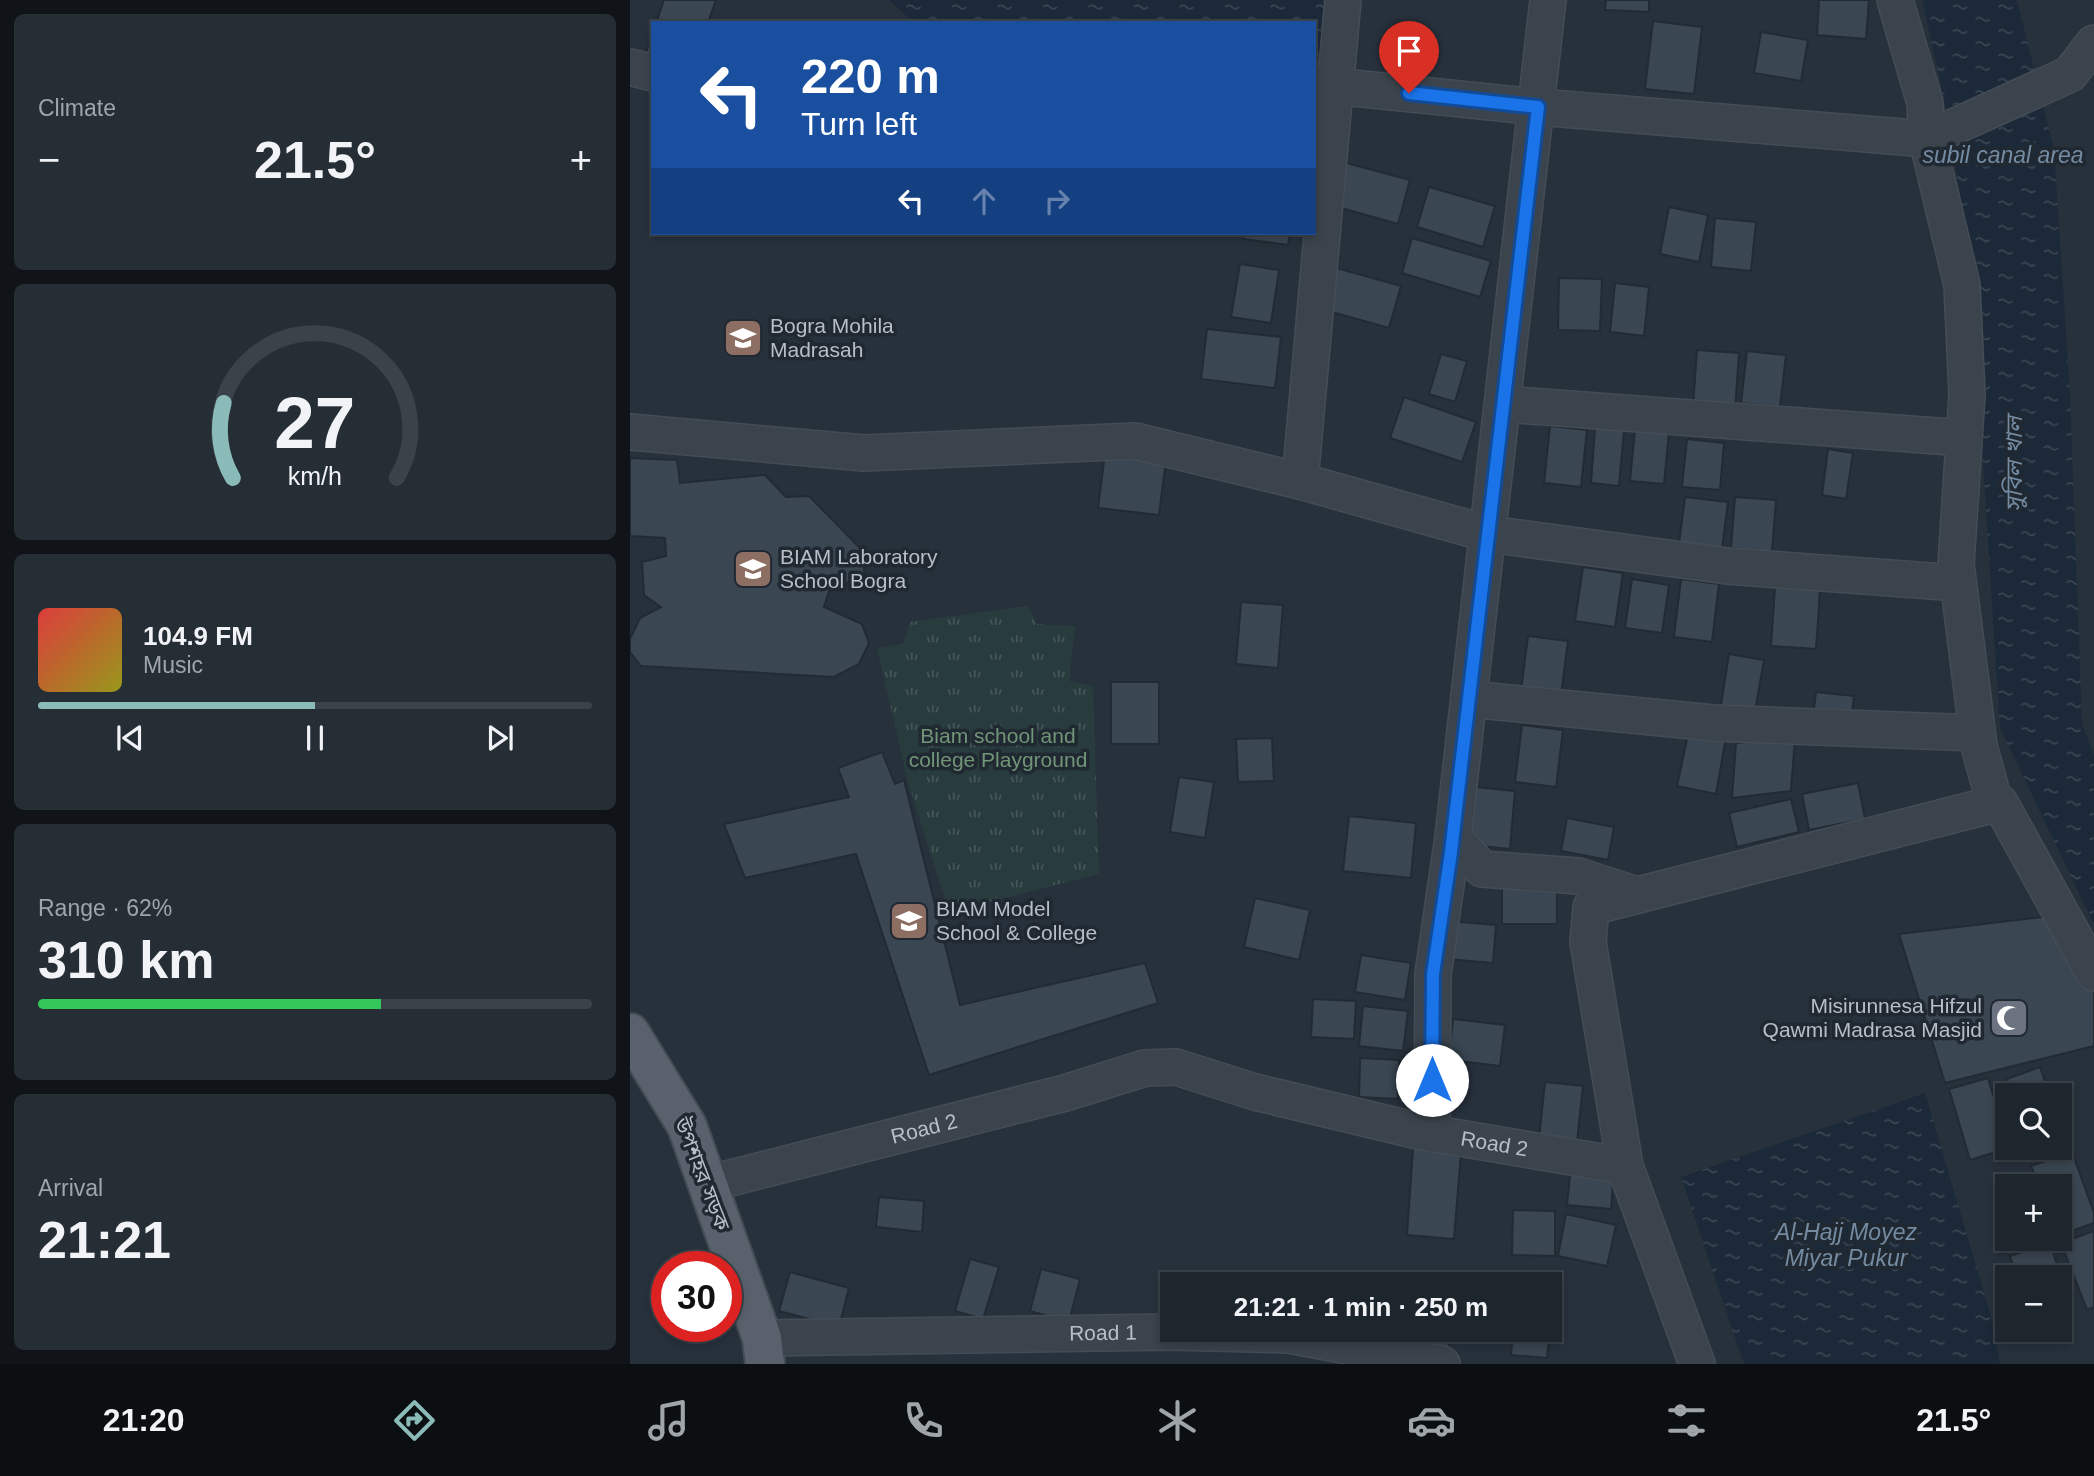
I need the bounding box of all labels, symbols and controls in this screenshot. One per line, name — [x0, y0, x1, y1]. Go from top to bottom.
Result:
pin — [1379, 21, 1439, 93]
icon: arrive — [1390, 32, 1428, 70]
icon: left — [686, 49, 777, 140]
text: 220 m — [801, 49, 940, 103]
text: Climate — [38, 95, 116, 121]
text: Turn left — [801, 106, 917, 142]
text: 21.5° — [254, 131, 376, 189]
text: − — [38, 139, 60, 181]
text: + — [570, 139, 592, 181]
water label: subil canal area — [1922, 142, 2084, 168]
icon: left — [892, 182, 930, 220]
icon: ahead — [965, 182, 1003, 220]
icon: right — [1038, 182, 1076, 220]
place label: Bogra Mohila Madrasah — [770, 314, 894, 361]
school or university icon: Bogra Mohila Madrasah — [722, 317, 764, 359]
text: 27 — [275, 382, 355, 463]
water label: সুবিল খাল — [2001, 412, 2028, 512]
text: km/h — [288, 462, 342, 490]
place label: BIAM Laboratory School Bogra — [780, 545, 938, 592]
school or university icon: BIAM Laboratory School Bogra — [732, 548, 774, 590]
text: 104.9 FM — [143, 621, 253, 651]
text: Music — [143, 652, 203, 678]
icon: previous — [111, 719, 149, 757]
icon: pause — [296, 719, 334, 757]
icon: next — [481, 719, 519, 757]
park label: Biam school and college Playground — [909, 724, 1087, 771]
text: Range · 62% — [38, 895, 172, 921]
place label: BIAM Model School & College — [936, 897, 1097, 944]
school or university icon: BIAM Model School & College — [888, 900, 930, 942]
text: 310 km — [38, 931, 214, 989]
place label: Misirunnesa Hifzul Qawmi Madrasa Masjid — [1763, 994, 1982, 1041]
mosque icon: Misirunnesa Hifzul Qawmi Madrasa Masjid — [1988, 997, 2030, 1039]
position arrow — [1395, 1043, 1469, 1117]
map controls — [1995, 1083, 2072, 1342]
button: search — [1995, 1083, 2072, 1160]
street label: Road 2 — [888, 1109, 960, 1148]
street label: উপশহর সড়ক — [670, 1113, 735, 1234]
street label: Road 2 — [1459, 1126, 1530, 1160]
button: + — [1995, 1174, 2072, 1251]
text: Arrival — [38, 1175, 103, 1201]
text: 21:21 — [38, 1211, 171, 1269]
water label: Al-Hajj Moyez Miyar Pukur — [1773, 1219, 1917, 1271]
speed limit sign: 30 — [651, 1251, 742, 1342]
button: − — [1995, 1265, 2072, 1342]
text: 21:21 · 1 min · 250 m — [1234, 1292, 1488, 1322]
street label: Road 1 — [1069, 1320, 1137, 1344]
icon: directions — [390, 1396, 439, 1445]
icon: music — [644, 1396, 693, 1445]
icon: phone — [899, 1396, 948, 1445]
icon: climate — [1153, 1396, 1202, 1445]
icon: car — [1407, 1396, 1456, 1445]
icon: filters — [1662, 1396, 1711, 1445]
text: 21:20 — [103, 1402, 185, 1438]
text: 21.5° — [1916, 1402, 1991, 1438]

